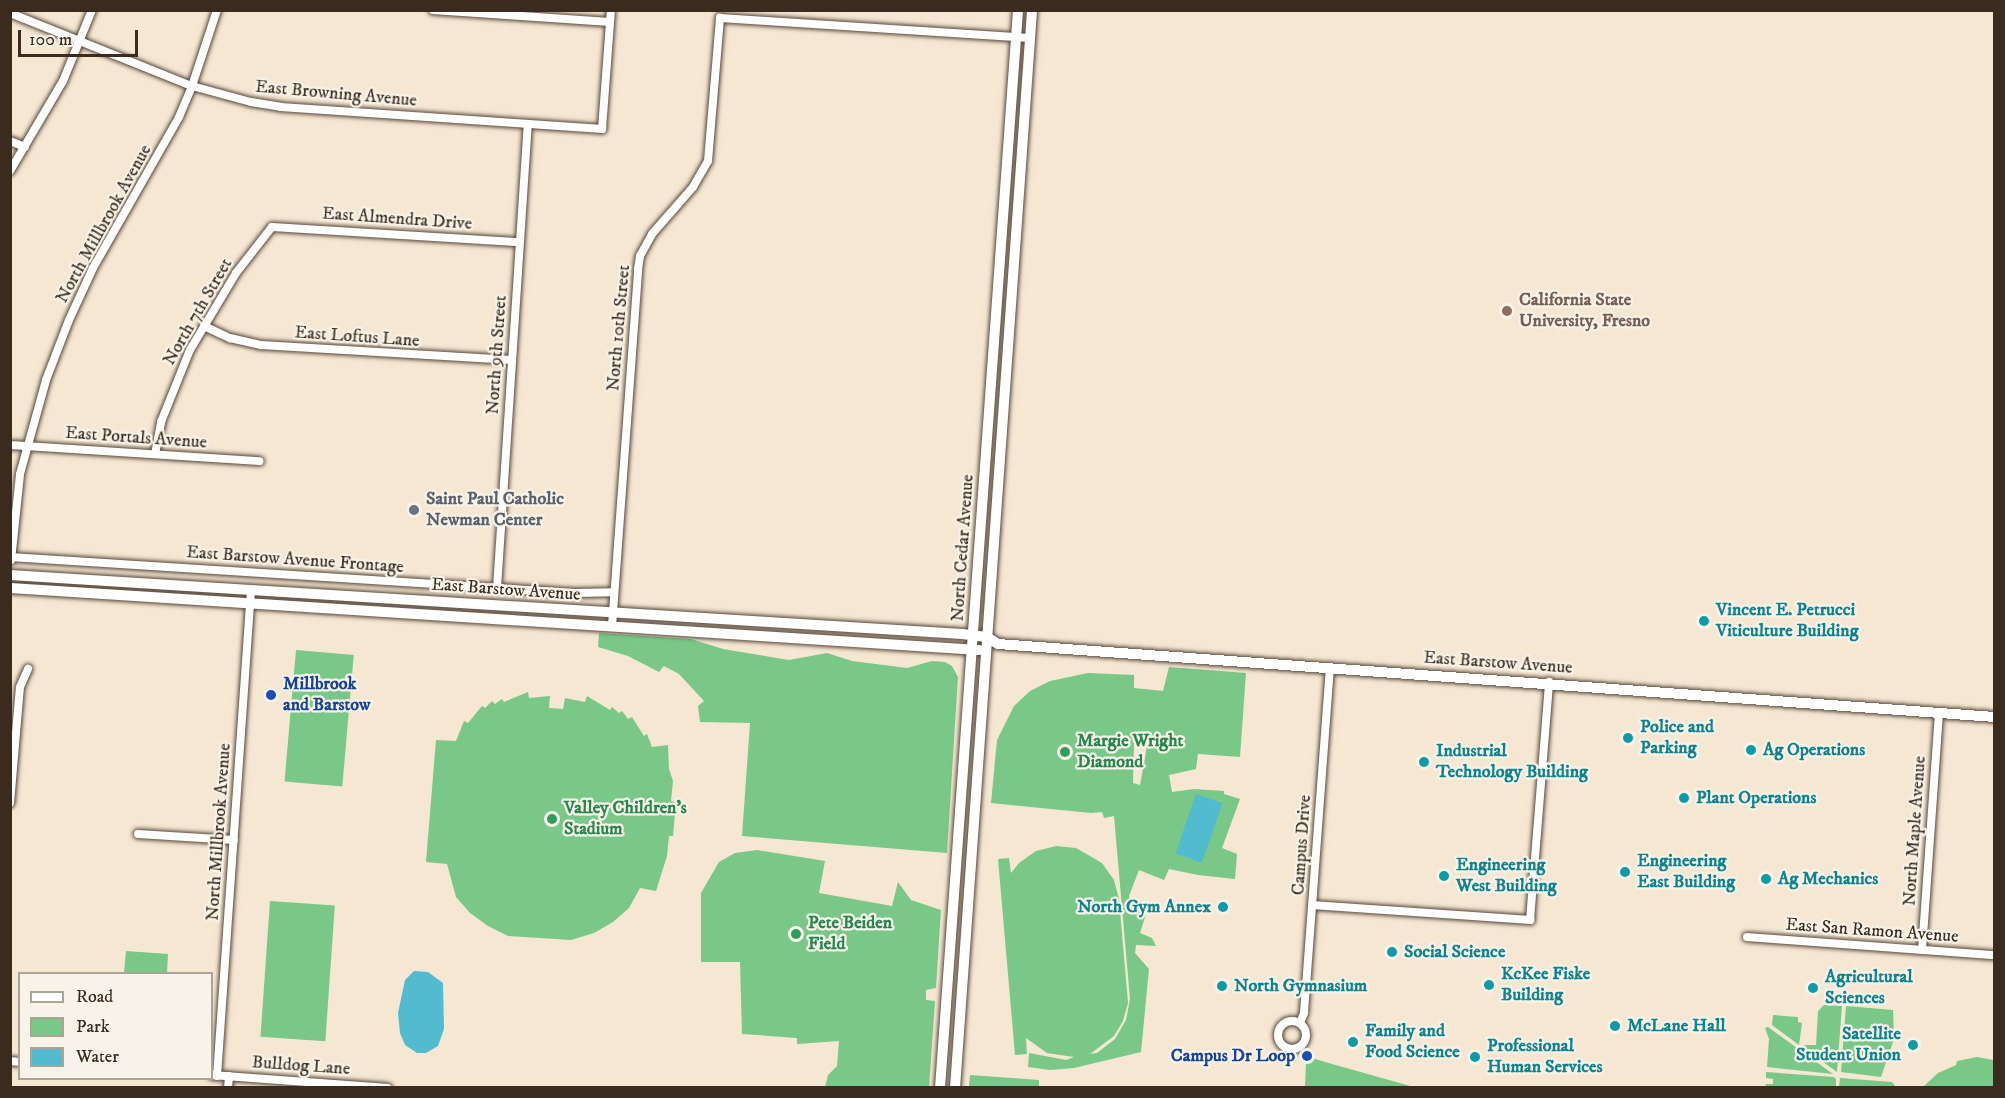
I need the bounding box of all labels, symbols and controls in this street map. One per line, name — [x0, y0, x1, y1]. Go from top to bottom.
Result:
scale bar — [21, 18, 141, 56]
text: 100 m — [29, 29, 72, 51]
street label: East Browning Avenue — [254, 76, 418, 112]
street label: North Millbrook Avenue — [51, 141, 157, 307]
street label: East Almendra Drive — [321, 203, 473, 235]
street label: North 7th Street — [159, 255, 237, 369]
street label: North 10th Street — [603, 264, 635, 392]
place label: California State University, Fresno — [1519, 290, 1650, 332]
street label: North 9th Street — [482, 295, 512, 415]
marker: California State University, Fresno — [1500, 304, 1514, 318]
street label: East Loftus Lane — [294, 322, 420, 352]
street label: East Portals Avenue — [64, 422, 208, 454]
street label: North Cedar Avenue — [947, 474, 979, 622]
place label: Saint Paul Catholic Newman Center — [426, 489, 564, 532]
marker: Saint Paul Catholic Newman Center — [407, 503, 421, 517]
street label: East Barstow Avenue Frontage — [186, 542, 404, 578]
street label: East Barstow Avenue — [431, 574, 581, 606]
place label: Vincent E. Petrucci Viticulture Building — [1716, 600, 1858, 642]
marker: Vincent E. Petrucci Viticulture Building — [1697, 614, 1711, 628]
street label: East Barstow Avenue — [1423, 647, 1573, 679]
place label: Millbrook and Barstow — [283, 674, 371, 716]
marker: Millbrook and Barstow — [264, 688, 278, 702]
place label: Police and Parking — [1640, 717, 1714, 760]
place label: Margie Wright Diamond — [1077, 731, 1183, 774]
marker: Police and Parking — [1621, 731, 1635, 745]
place label: Ag Operations — [1763, 739, 1865, 761]
place label: Industrial Technology Building — [1436, 741, 1588, 783]
street label: North Millbrook Avenue — [202, 742, 236, 922]
marker: Ag Operations — [1744, 743, 1758, 757]
marker: Margie Wright Diamond — [1058, 745, 1072, 759]
marker: Industrial Technology Building — [1417, 755, 1431, 769]
street label: North Maple Avenue — [1899, 755, 1931, 907]
place label: Plant Operations — [1696, 787, 1817, 809]
marker: Plant Operations — [1677, 791, 1691, 805]
street label: Campus Drive — [1288, 794, 1316, 896]
place label: Valley Children's Stadium — [564, 798, 687, 840]
marker: Valley Children's Stadium — [545, 812, 559, 826]
place label: Engineering East Building — [1637, 851, 1735, 894]
place label: Engineering West Building — [1456, 855, 1557, 898]
marker: Engineering East Building — [1618, 865, 1632, 879]
place label: Ag Mechanics — [1778, 868, 1878, 890]
marker: Engineering West Building — [1437, 869, 1451, 883]
marker: Ag Mechanics — [1759, 872, 1773, 886]
place label: North Gym Annex — [1077, 896, 1211, 918]
marker: North Gym Annex — [1216, 900, 1230, 914]
place label: Pete Beiden Field — [808, 913, 892, 956]
street label: East San Ramon Avenue — [1785, 914, 1959, 948]
marker: Pete Beiden Field — [789, 927, 803, 941]
place label: Social Science — [1404, 941, 1505, 963]
marker: Social Science — [1385, 945, 1399, 959]
place label: KcKee Fiske Building — [1501, 964, 1590, 1006]
place label: Agricultural Sciences — [1825, 967, 1913, 1010]
legend — [18, 972, 213, 1080]
place label: North Gymnasium — [1234, 975, 1367, 997]
marker: KcKee Fiske Building — [1482, 978, 1496, 992]
marker: North Gymnasium — [1215, 979, 1229, 993]
marker: Agricultural Sciences — [1806, 981, 1820, 995]
text: Road — [76, 986, 113, 1008]
place label: McLane Hall — [1627, 1015, 1726, 1037]
text: Park — [76, 1016, 110, 1038]
marker: McLane Hall — [1608, 1019, 1622, 1033]
place label: Family and Food Science — [1365, 1021, 1460, 1064]
place label: Satellite Student Union — [1796, 1024, 1901, 1066]
marker: Family and Food Science — [1346, 1035, 1360, 1049]
place label: Professional Human Services — [1487, 1036, 1603, 1078]
marker: Satellite Student Union — [1906, 1038, 1920, 1052]
place label: Campus Dr Loop — [1171, 1045, 1295, 1067]
text: Water — [76, 1046, 119, 1068]
marker: Campus Dr Loop — [1300, 1049, 1314, 1063]
marker: Professional Human Services — [1468, 1050, 1482, 1064]
street label: Bulldog Lane — [251, 1052, 351, 1080]

